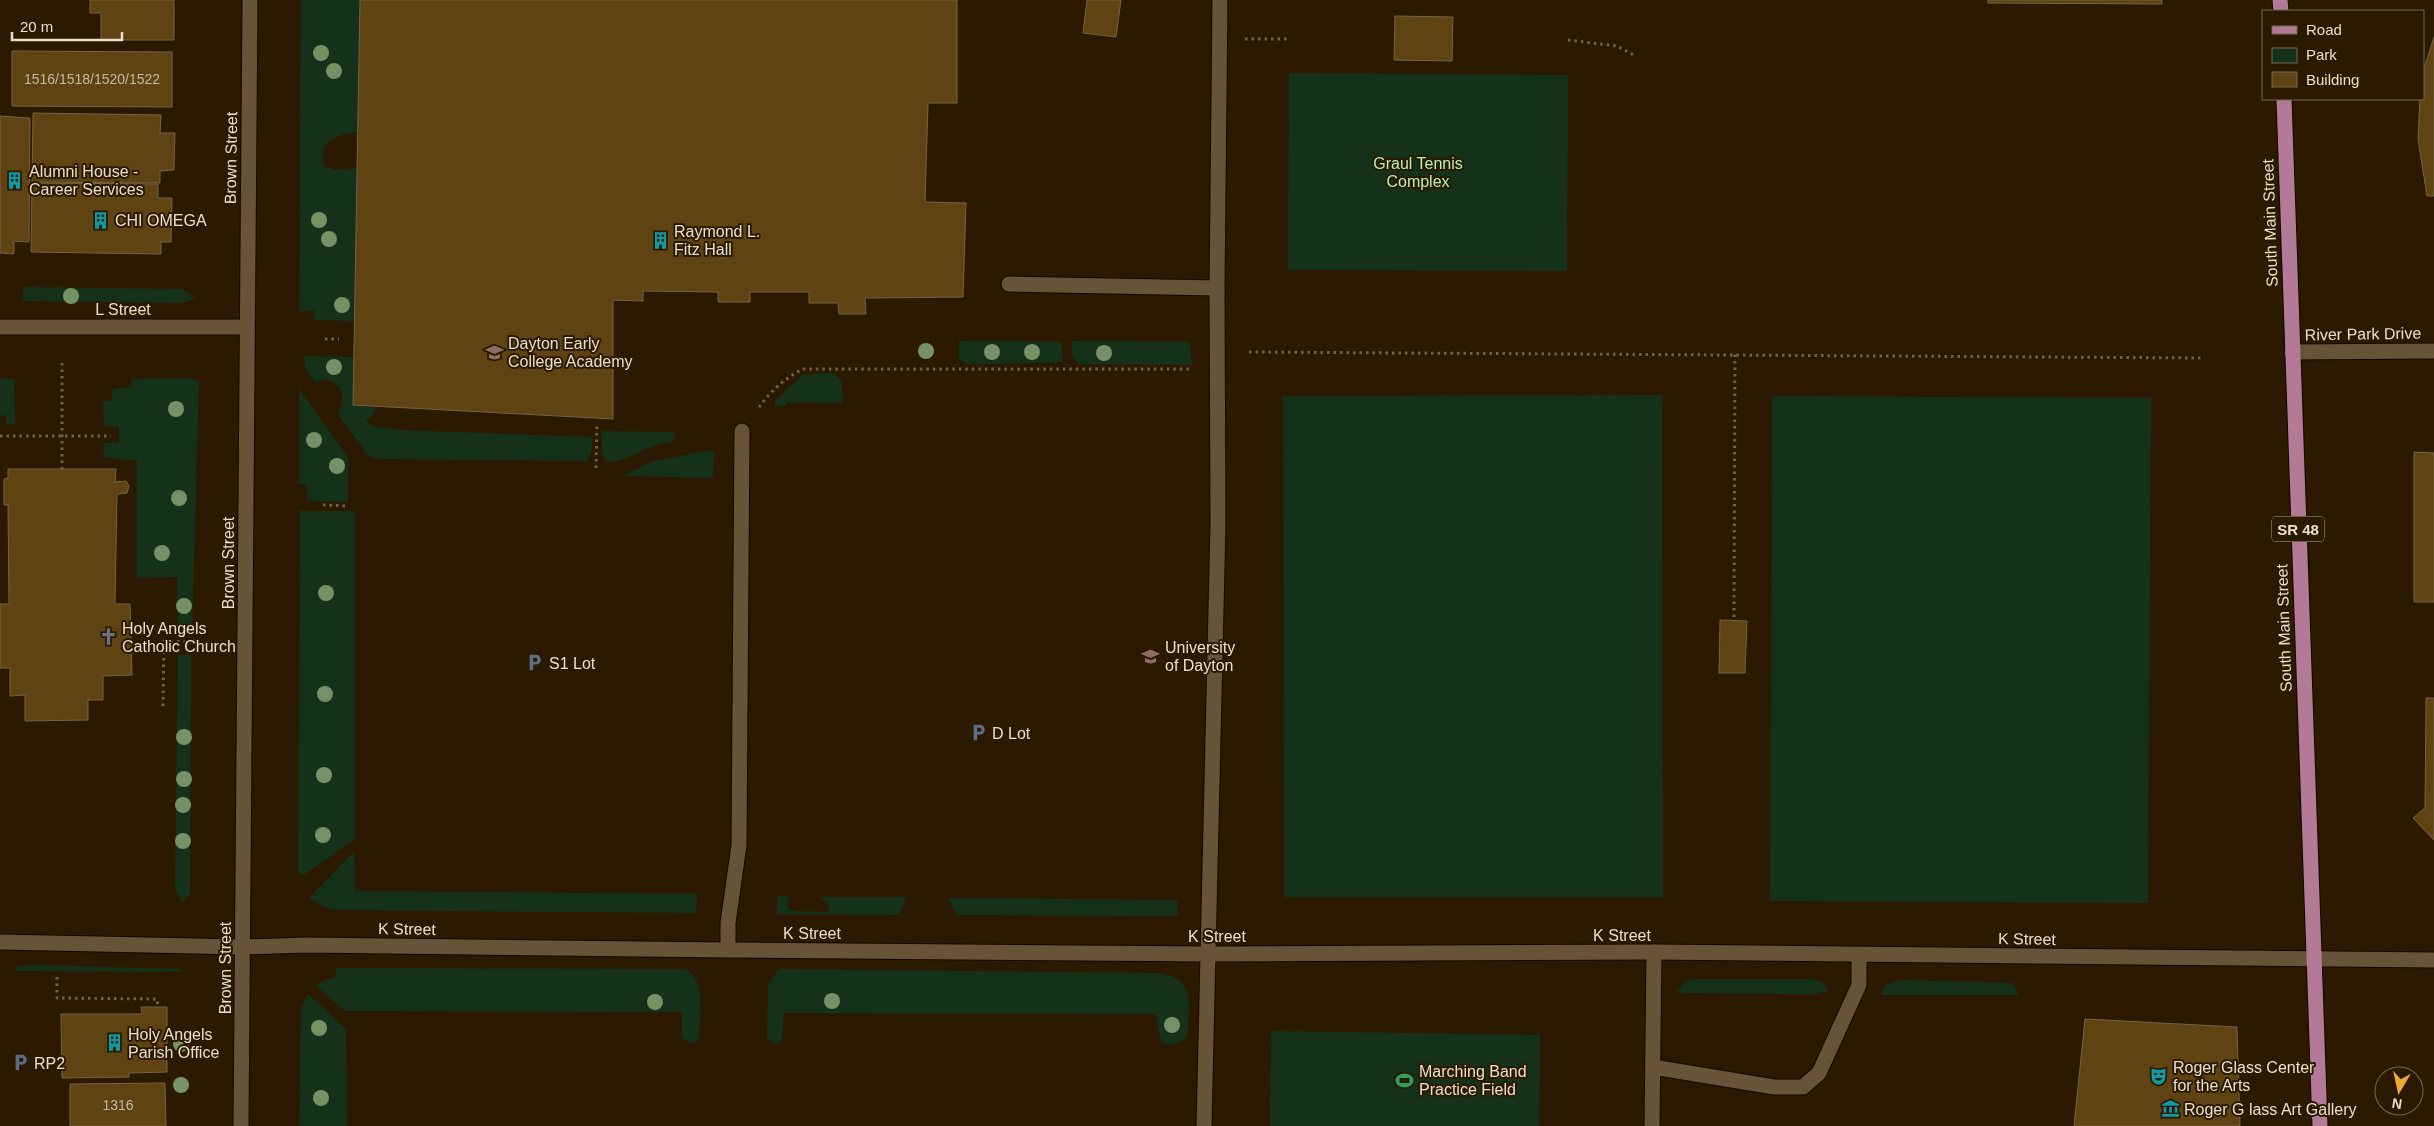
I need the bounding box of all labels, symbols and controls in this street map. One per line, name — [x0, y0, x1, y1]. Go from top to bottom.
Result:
scale bar — [12, 10, 122, 42]
legend — [2262, 10, 2424, 100]
text: 20 m — [20, 18, 53, 35]
text: Road — [2306, 21, 2342, 38]
text: Park — [2306, 46, 2337, 63]
house number: 1516/1518/1520/1522 — [24, 71, 160, 87]
text: Building — [2306, 71, 2359, 88]
street label: Brown Street — [222, 111, 240, 204]
park label: Graul Tennis Complex — [1373, 155, 1463, 190]
street label: South Main Street — [2259, 158, 2281, 287]
place label: Alumni House - Career Services — [29, 163, 144, 198]
building icon: Alumni House - Career Services — [5, 170, 25, 190]
building icon: CHI OMEGA — [91, 210, 111, 230]
place label: CHI OMEGA — [115, 212, 207, 229]
place label: Raymond L. Fitz Hall — [674, 223, 760, 258]
building icon: Raymond L. Fitz Hall — [650, 230, 670, 250]
street label: L Street — [95, 301, 151, 318]
street label: River Park Drive — [2305, 324, 2421, 344]
place label: Dayton Early College Academy — [508, 335, 633, 370]
school or university icon: Dayton Early College Academy — [484, 342, 504, 362]
street label: Brown Street — [220, 516, 237, 609]
road number: SR 48 — [2272, 516, 2324, 542]
street label: South Main Street — [2273, 563, 2295, 692]
place label: Holy Angels Catholic Church — [122, 620, 236, 655]
church icon: Holy Angels Catholic Church — [98, 627, 118, 647]
place label: University of Dayton — [1165, 639, 1235, 674]
school or university icon: University of Dayton — [1141, 646, 1161, 666]
parking icon: S1 Lot — [525, 653, 545, 673]
place label: S1 Lot — [549, 655, 596, 672]
parking icon: D Lot — [968, 723, 988, 743]
place label: D Lot — [992, 725, 1031, 742]
street label: K Street — [378, 920, 437, 938]
street label: Brown Street — [217, 921, 234, 1014]
street label: K Street — [783, 925, 841, 942]
street label: K Street — [1593, 927, 1651, 944]
street label: K Street — [1188, 928, 1246, 945]
street label: K Street — [1998, 930, 2057, 948]
place label: Holy Angels Parish Office — [128, 1026, 219, 1061]
building icon: Holy Angels Parish Office — [104, 1033, 124, 1053]
parking icon: RP2 — [10, 1053, 30, 1073]
place label: RP2 — [34, 1055, 65, 1072]
place label: Roger Glass Center for the Arts — [2173, 1059, 2315, 1094]
place label: Marching Band Practice Field — [1419, 1063, 1527, 1098]
theatre icon: Roger Glass Center for the Arts — [2149, 1066, 2169, 1086]
north arrow — [2374, 1066, 2424, 1116]
sports icon: Marching Band Practice Field — [1395, 1070, 1415, 1090]
text: N — [2391, 1095, 2403, 1113]
house number: 1316 — [102, 1097, 134, 1113]
museum icon: Roger G lass Art Gallery — [2160, 1099, 2180, 1119]
place label: Roger G lass Art Gallery — [2184, 1101, 2357, 1118]

